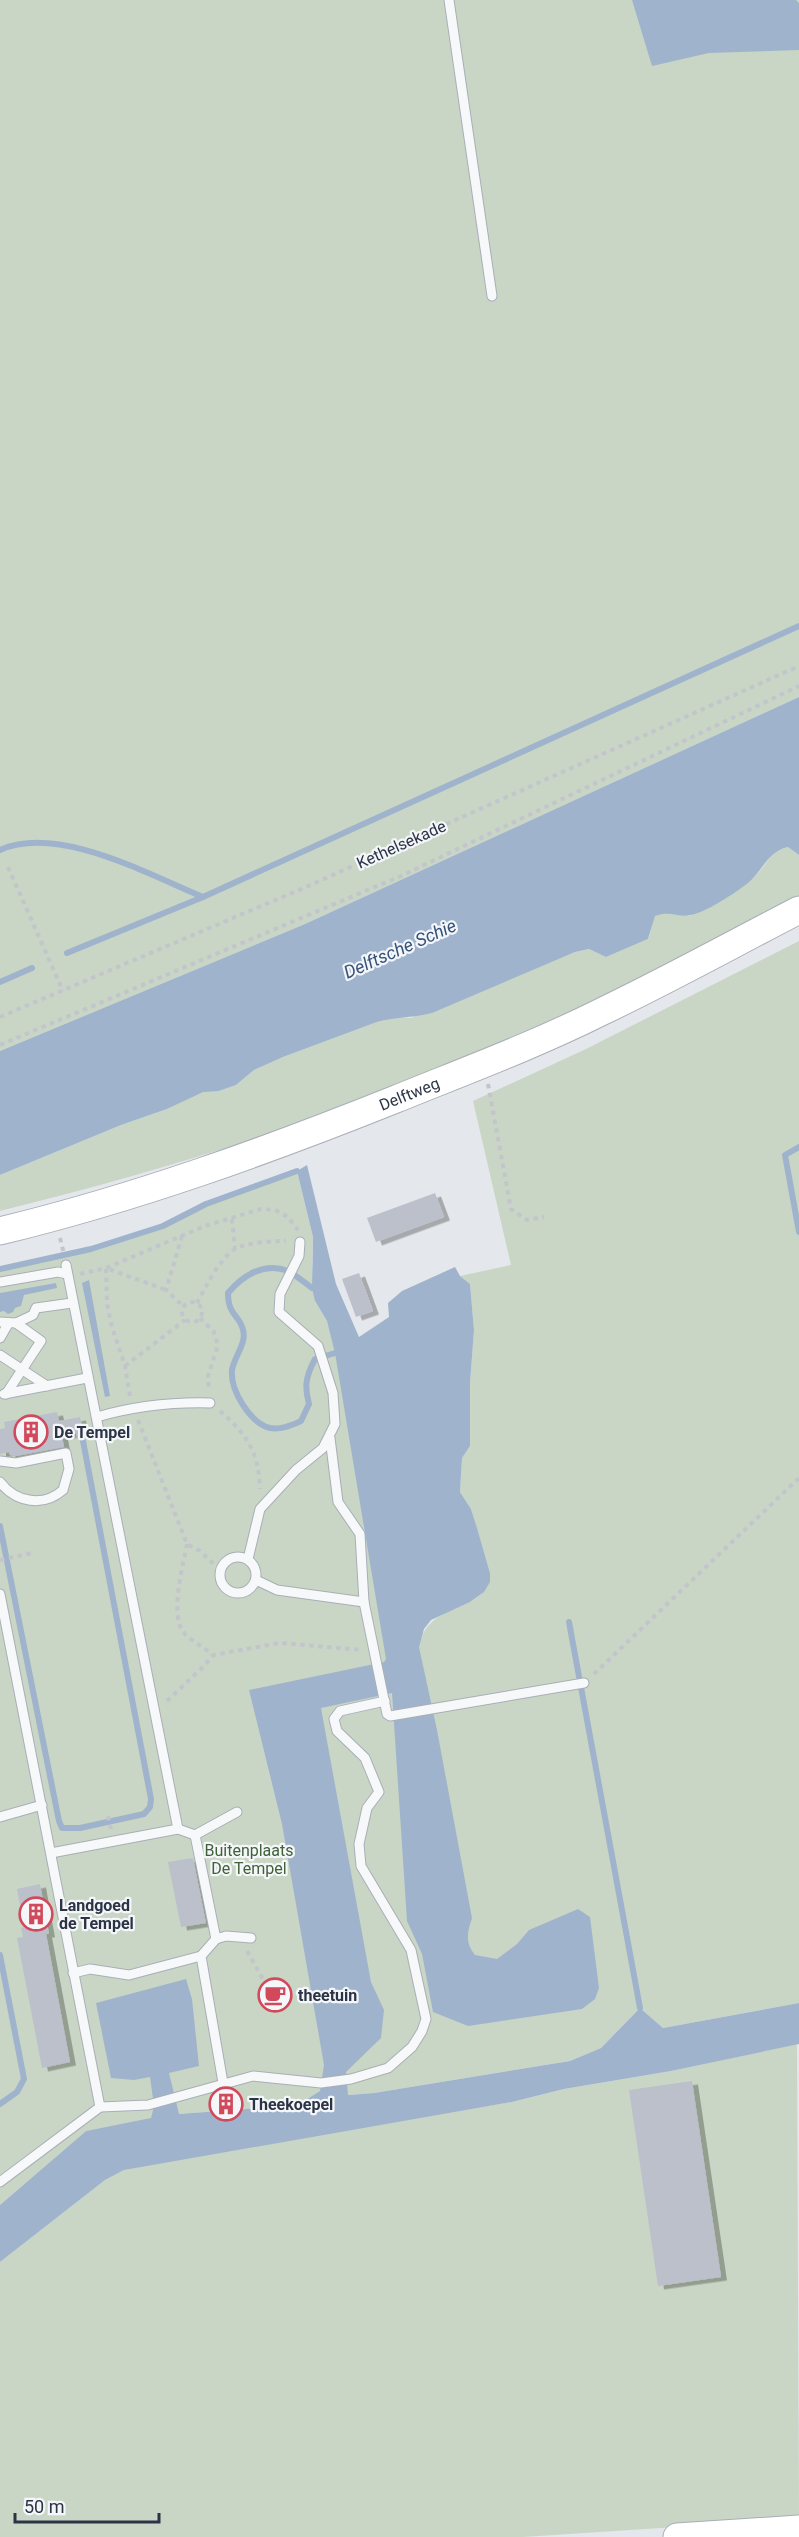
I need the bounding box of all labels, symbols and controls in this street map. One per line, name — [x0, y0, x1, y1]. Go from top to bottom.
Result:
street label: Kethelsekade — [354, 816, 449, 873]
water label: Delftsche Schie — [340, 914, 459, 983]
street label: Delftweg — [377, 1074, 442, 1115]
building icon: De Tempel — [13, 1414, 49, 1450]
place label: De Tempel — [54, 1423, 130, 1442]
park label: Buitenplaats De Tempel — [204, 1841, 294, 1878]
building icon: Landgoed de Tempel — [18, 1896, 54, 1932]
place label: Landgoed de Tempel — [59, 1896, 134, 1933]
cafe icon: theetuin — [257, 1977, 293, 2013]
place label: theetuin — [298, 1986, 357, 2005]
building icon: Theekoepel — [208, 2086, 244, 2122]
place label: Theekoepel — [249, 2095, 333, 2114]
scale bar — [15, 2486, 159, 2524]
text: 50 m — [24, 2496, 64, 2517]

